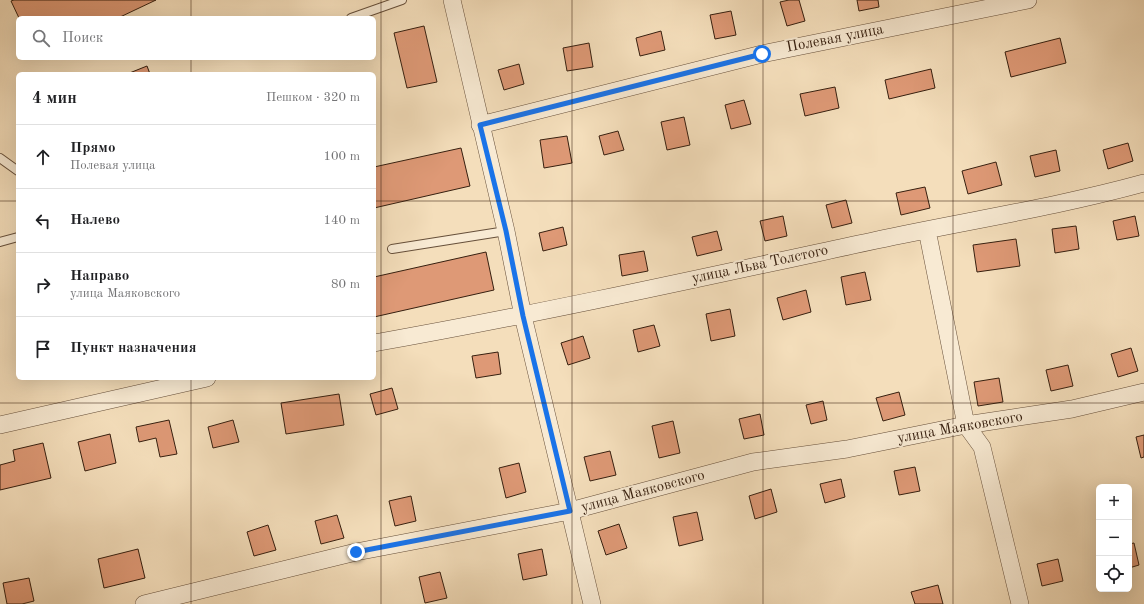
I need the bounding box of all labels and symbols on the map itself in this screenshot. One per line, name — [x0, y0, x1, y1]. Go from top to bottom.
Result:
street label: Полевая улица — [785, 22, 885, 56]
route start — [753, 45, 771, 63]
street label: улица Льва Толстого — [690, 243, 830, 287]
street label: улица Маяковского — [896, 410, 1024, 446]
street label: улица Маяковского — [580, 468, 706, 516]
route end — [347, 543, 365, 561]

